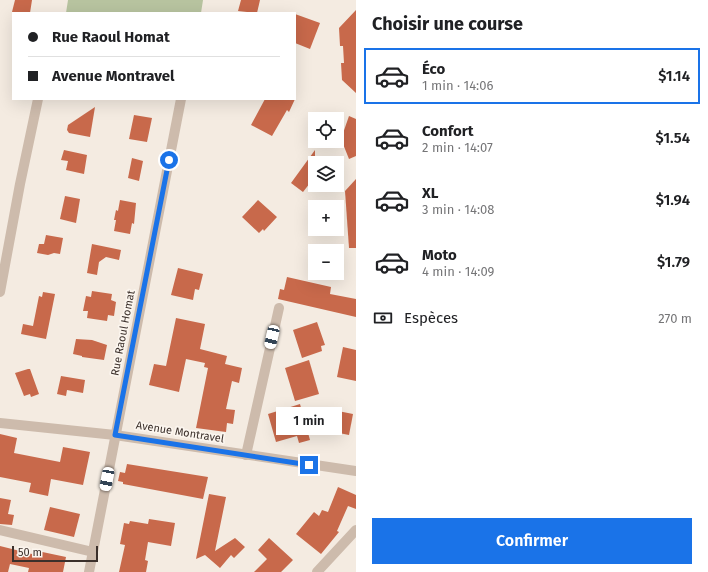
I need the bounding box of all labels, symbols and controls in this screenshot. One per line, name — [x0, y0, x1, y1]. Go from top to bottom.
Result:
text: Choisir une course — [372, 13, 523, 35]
text: Rue Raoul Homat — [52, 28, 170, 46]
icon: car — [374, 58, 410, 94]
text: Éco — [422, 60, 445, 78]
text: Avenue Montravel — [52, 67, 175, 85]
text: $1.14 — [658, 67, 690, 85]
text: 1 min · 14:06 — [422, 78, 493, 93]
map controls — [308, 112, 344, 280]
button: locate — [308, 112, 344, 148]
icon: car — [374, 120, 410, 156]
text: Confort — [422, 122, 474, 140]
text: $1.54 — [655, 129, 690, 147]
text: 2 min · 14:07 — [422, 140, 493, 155]
route start — [160, 151, 178, 169]
button: layers — [308, 156, 344, 192]
icon: car — [374, 182, 410, 218]
text: XL — [422, 184, 438, 202]
text: $1.94 — [656, 191, 690, 209]
button: + — [308, 200, 344, 236]
text: 3 min · 14:08 — [422, 202, 494, 217]
button: − — [308, 244, 344, 280]
icon: car — [374, 244, 410, 280]
text: Moto — [422, 246, 457, 264]
text: $1.79 — [657, 253, 690, 271]
text: 4 min · 14:09 — [422, 264, 494, 279]
street label: Rue Raoul Homat — [108, 289, 138, 377]
icon: cash — [372, 307, 394, 329]
text: Espèces — [404, 309, 458, 327]
text: 270 m — [658, 311, 692, 326]
car — [263, 324, 281, 350]
callout: 1 min — [276, 407, 342, 435]
text: 1 min — [293, 413, 325, 428]
street label: Avenue Montravel — [135, 419, 225, 445]
route end — [300, 456, 318, 474]
car — [99, 466, 115, 492]
button: Confirmer — [372, 518, 692, 564]
scale bar — [12, 544, 98, 563]
text: 50 m — [18, 546, 42, 559]

